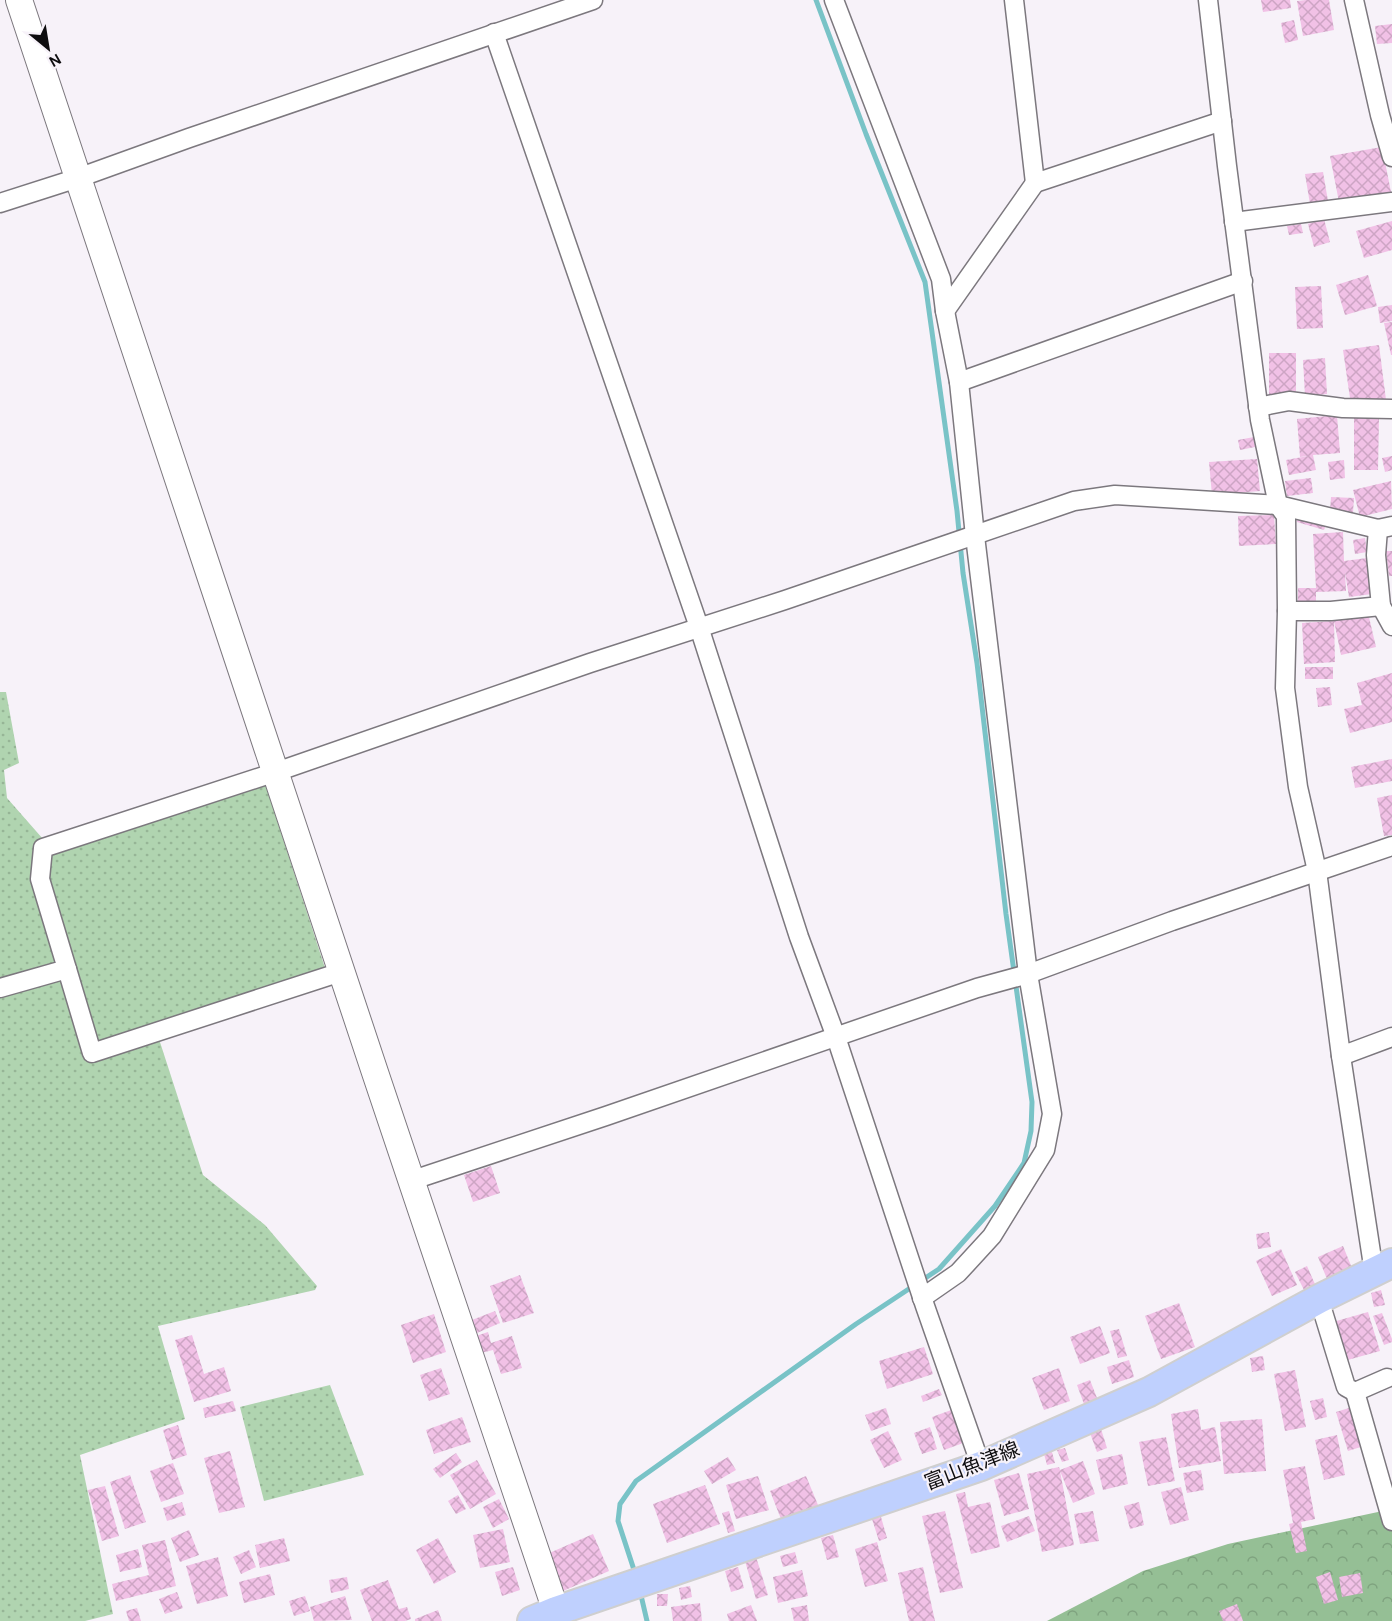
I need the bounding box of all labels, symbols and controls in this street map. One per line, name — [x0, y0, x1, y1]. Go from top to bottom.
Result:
north arrow — [18, 18, 78, 78]
text: N — [46, 49, 65, 72]
street label: 富山魚津線 — [921, 1437, 1023, 1495]

